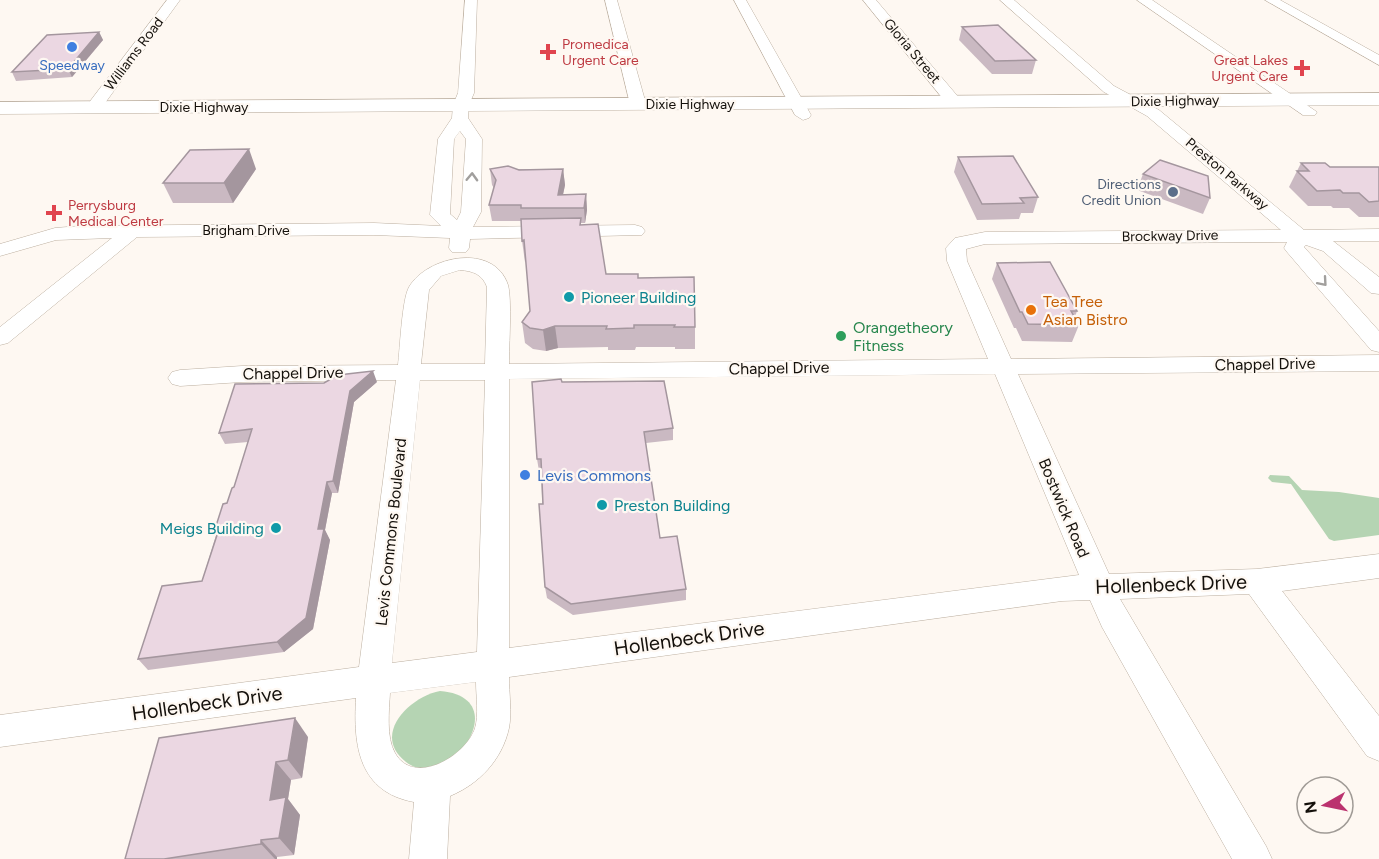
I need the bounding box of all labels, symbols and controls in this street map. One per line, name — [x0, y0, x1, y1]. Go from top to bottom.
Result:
street label: Williams Road — [101, 14, 167, 94]
street label: Gloria Street — [880, 15, 944, 87]
place label: Promedica Urgent Care — [562, 36, 639, 69]
marker: Speedway — [65, 40, 79, 54]
marker: Promedica Urgent Care — [539, 43, 557, 61]
place label: Great Lakes Urgent Care — [1211, 52, 1288, 85]
place label: Speedway — [39, 57, 105, 74]
marker: Great Lakes Urgent Care — [1293, 59, 1311, 77]
street label: Dixie Highway — [1130, 92, 1220, 110]
street label: Dixie Highway — [646, 96, 735, 113]
street label: Dixie Highway — [160, 99, 249, 116]
street label: Preston Parkway — [1182, 134, 1273, 214]
one-way arrow — [466, 173, 479, 182]
place label: Directions Credit Union — [1081, 176, 1161, 209]
marker: Directions Credit Union — [1166, 185, 1180, 199]
place label: Perrysburg Medical Center — [68, 197, 164, 230]
marker: Perrysburg Medical Center — [45, 204, 63, 222]
street label: Brigham Drive — [202, 222, 290, 239]
street label: Brockway Drive — [1121, 227, 1219, 245]
one-way arrow — [1316, 275, 1327, 286]
place label: Pioneer Building — [581, 288, 696, 307]
marker: Pioneer Building — [562, 290, 576, 304]
place label: Tea Tree Asian Bistro — [1043, 292, 1128, 329]
marker: Tea Tree Asian Bistro — [1024, 303, 1038, 317]
place label: Orangetheory Fitness — [853, 318, 953, 355]
marker: Orangetheory Fitness — [834, 329, 848, 343]
street label: Chappel Drive — [1214, 354, 1316, 374]
street label: Chappel Drive — [728, 358, 830, 378]
street label: Chappel Drive — [242, 363, 344, 383]
street label: Levis Commons Boulevard — [372, 437, 410, 627]
street label: Bostwick Road — [1035, 455, 1093, 561]
place label: Levis Commons — [537, 466, 651, 485]
marker: Levis Commons — [518, 468, 532, 482]
place label: Preston Building — [614, 496, 730, 515]
marker: Preston Building — [595, 498, 609, 512]
place label: Meigs Building — [160, 519, 264, 538]
marker: Meigs Building — [269, 521, 283, 535]
street label: Hollenbeck Drive — [1095, 569, 1247, 599]
street label: Hollenbeck Drive — [612, 616, 766, 660]
street label: Hollenbeck Drive — [130, 681, 284, 725]
north arrow — [1295, 775, 1355, 835]
text: N — [1300, 800, 1321, 815]

